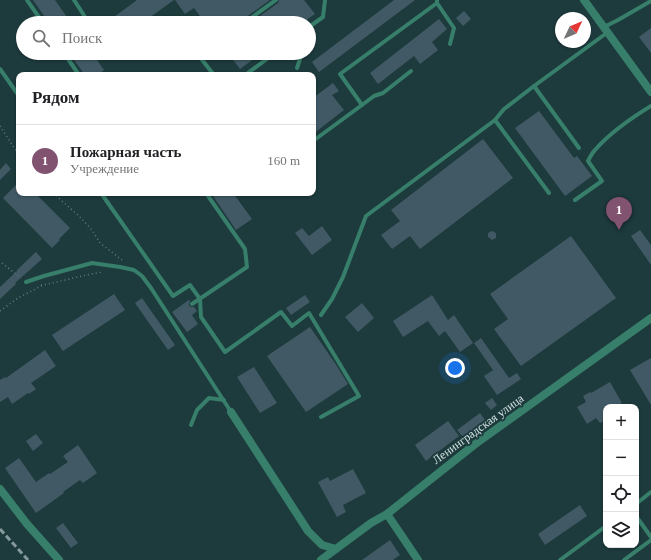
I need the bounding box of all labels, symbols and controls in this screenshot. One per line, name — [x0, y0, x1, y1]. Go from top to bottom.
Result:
north arrow — [555, 12, 591, 48]
search box — [16, 16, 316, 60]
icon: search — [30, 27, 52, 49]
text: Поиск — [62, 30, 102, 46]
text: Рядом — [32, 88, 80, 107]
text: Пожарная часть — [70, 144, 181, 160]
text: 1 — [42, 153, 48, 168]
text: 160 m — [267, 153, 300, 168]
text: Учреждение — [70, 161, 139, 176]
pin: 1 — [606, 197, 632, 230]
your location — [445, 358, 465, 378]
street label: Ленинградская улица — [430, 391, 527, 467]
map controls — [603, 404, 639, 548]
button: + — [603, 404, 639, 440]
button: − — [603, 440, 639, 476]
button: locate — [603, 476, 639, 512]
button: layers — [603, 512, 639, 548]

